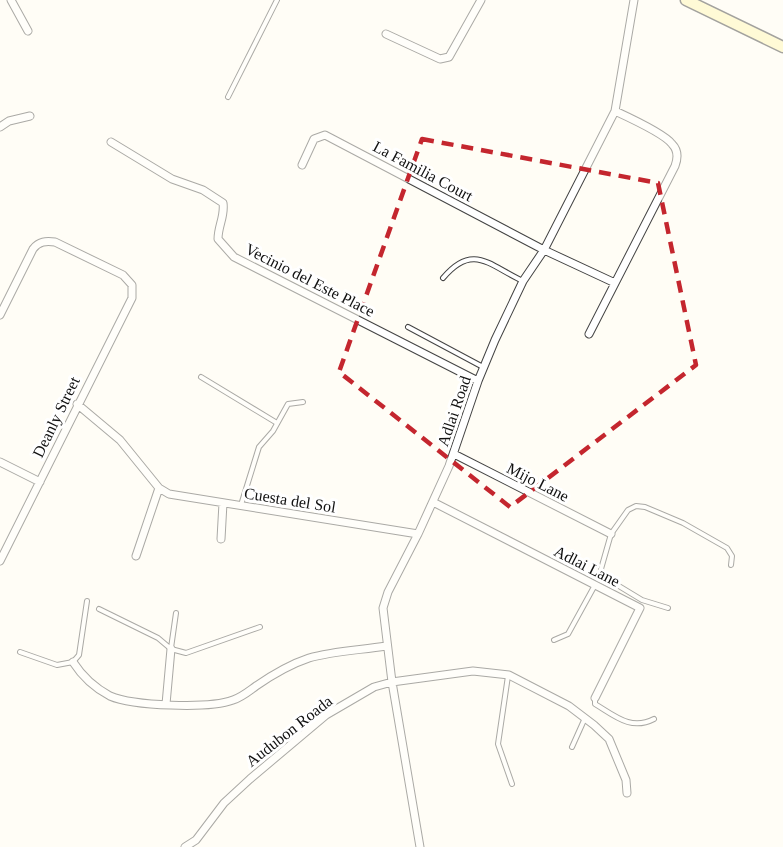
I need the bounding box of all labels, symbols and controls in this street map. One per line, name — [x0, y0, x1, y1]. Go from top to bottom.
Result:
street label: La Familia Court — [370, 138, 476, 205]
street label: Vecinio del Este Place — [243, 240, 377, 320]
street label: Deanly Street — [29, 373, 84, 461]
street label: Adlai Road — [434, 374, 474, 448]
street label: Mijo Lane — [504, 459, 572, 506]
street label: Cuesta del Sol — [243, 484, 338, 516]
street label: Adlai Lane — [551, 542, 623, 590]
street label: Audubon Roada — [243, 692, 335, 770]

